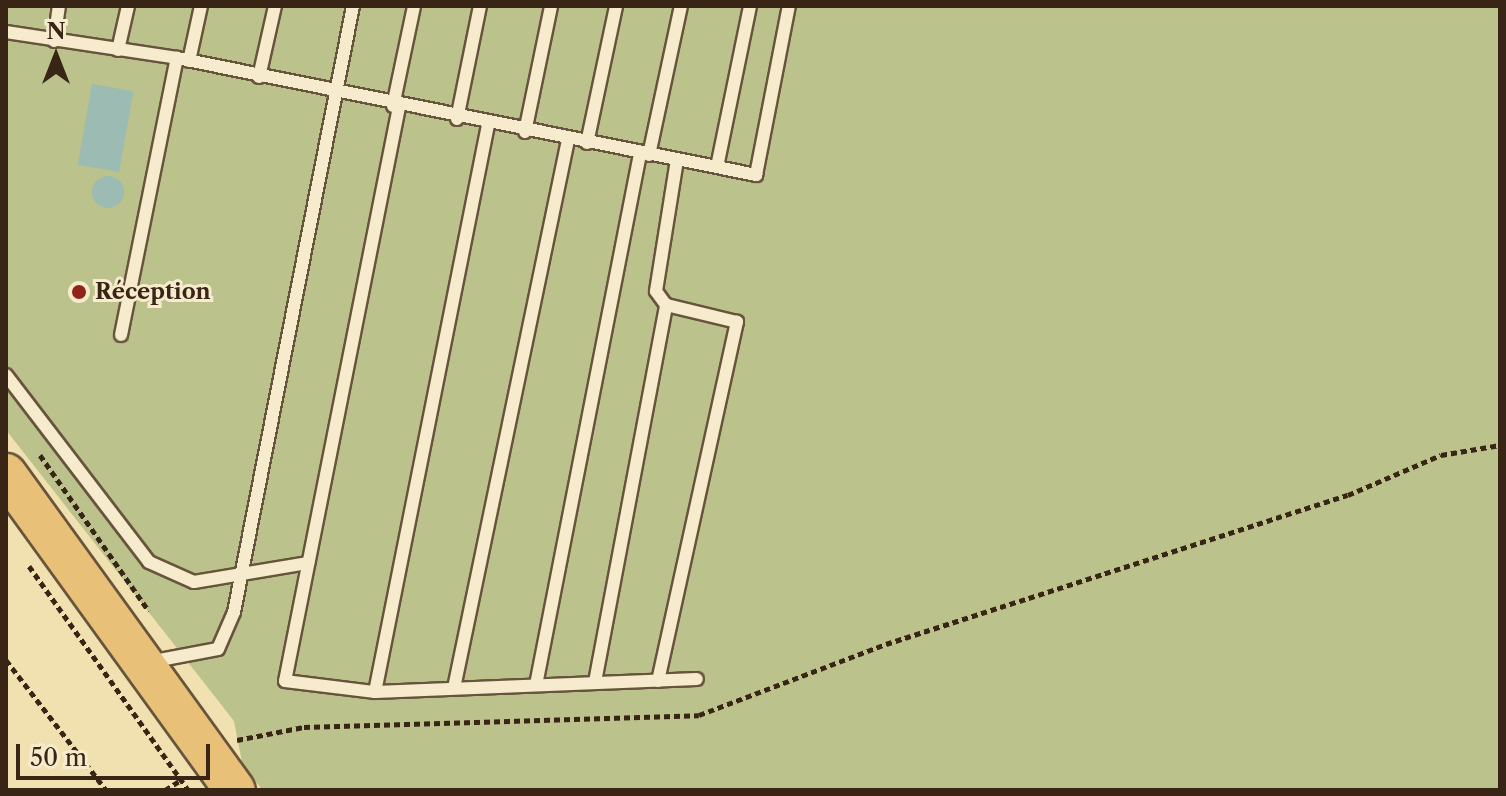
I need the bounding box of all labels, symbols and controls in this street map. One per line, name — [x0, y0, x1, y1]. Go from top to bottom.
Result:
north arrow — [16, 16, 96, 96]
text: N — [46, 18, 66, 45]
place label: Réception — [95, 279, 211, 305]
marker: Réception — [70, 283, 88, 301]
scale bar — [20, 728, 214, 778]
text: 50 m — [30, 743, 87, 772]

